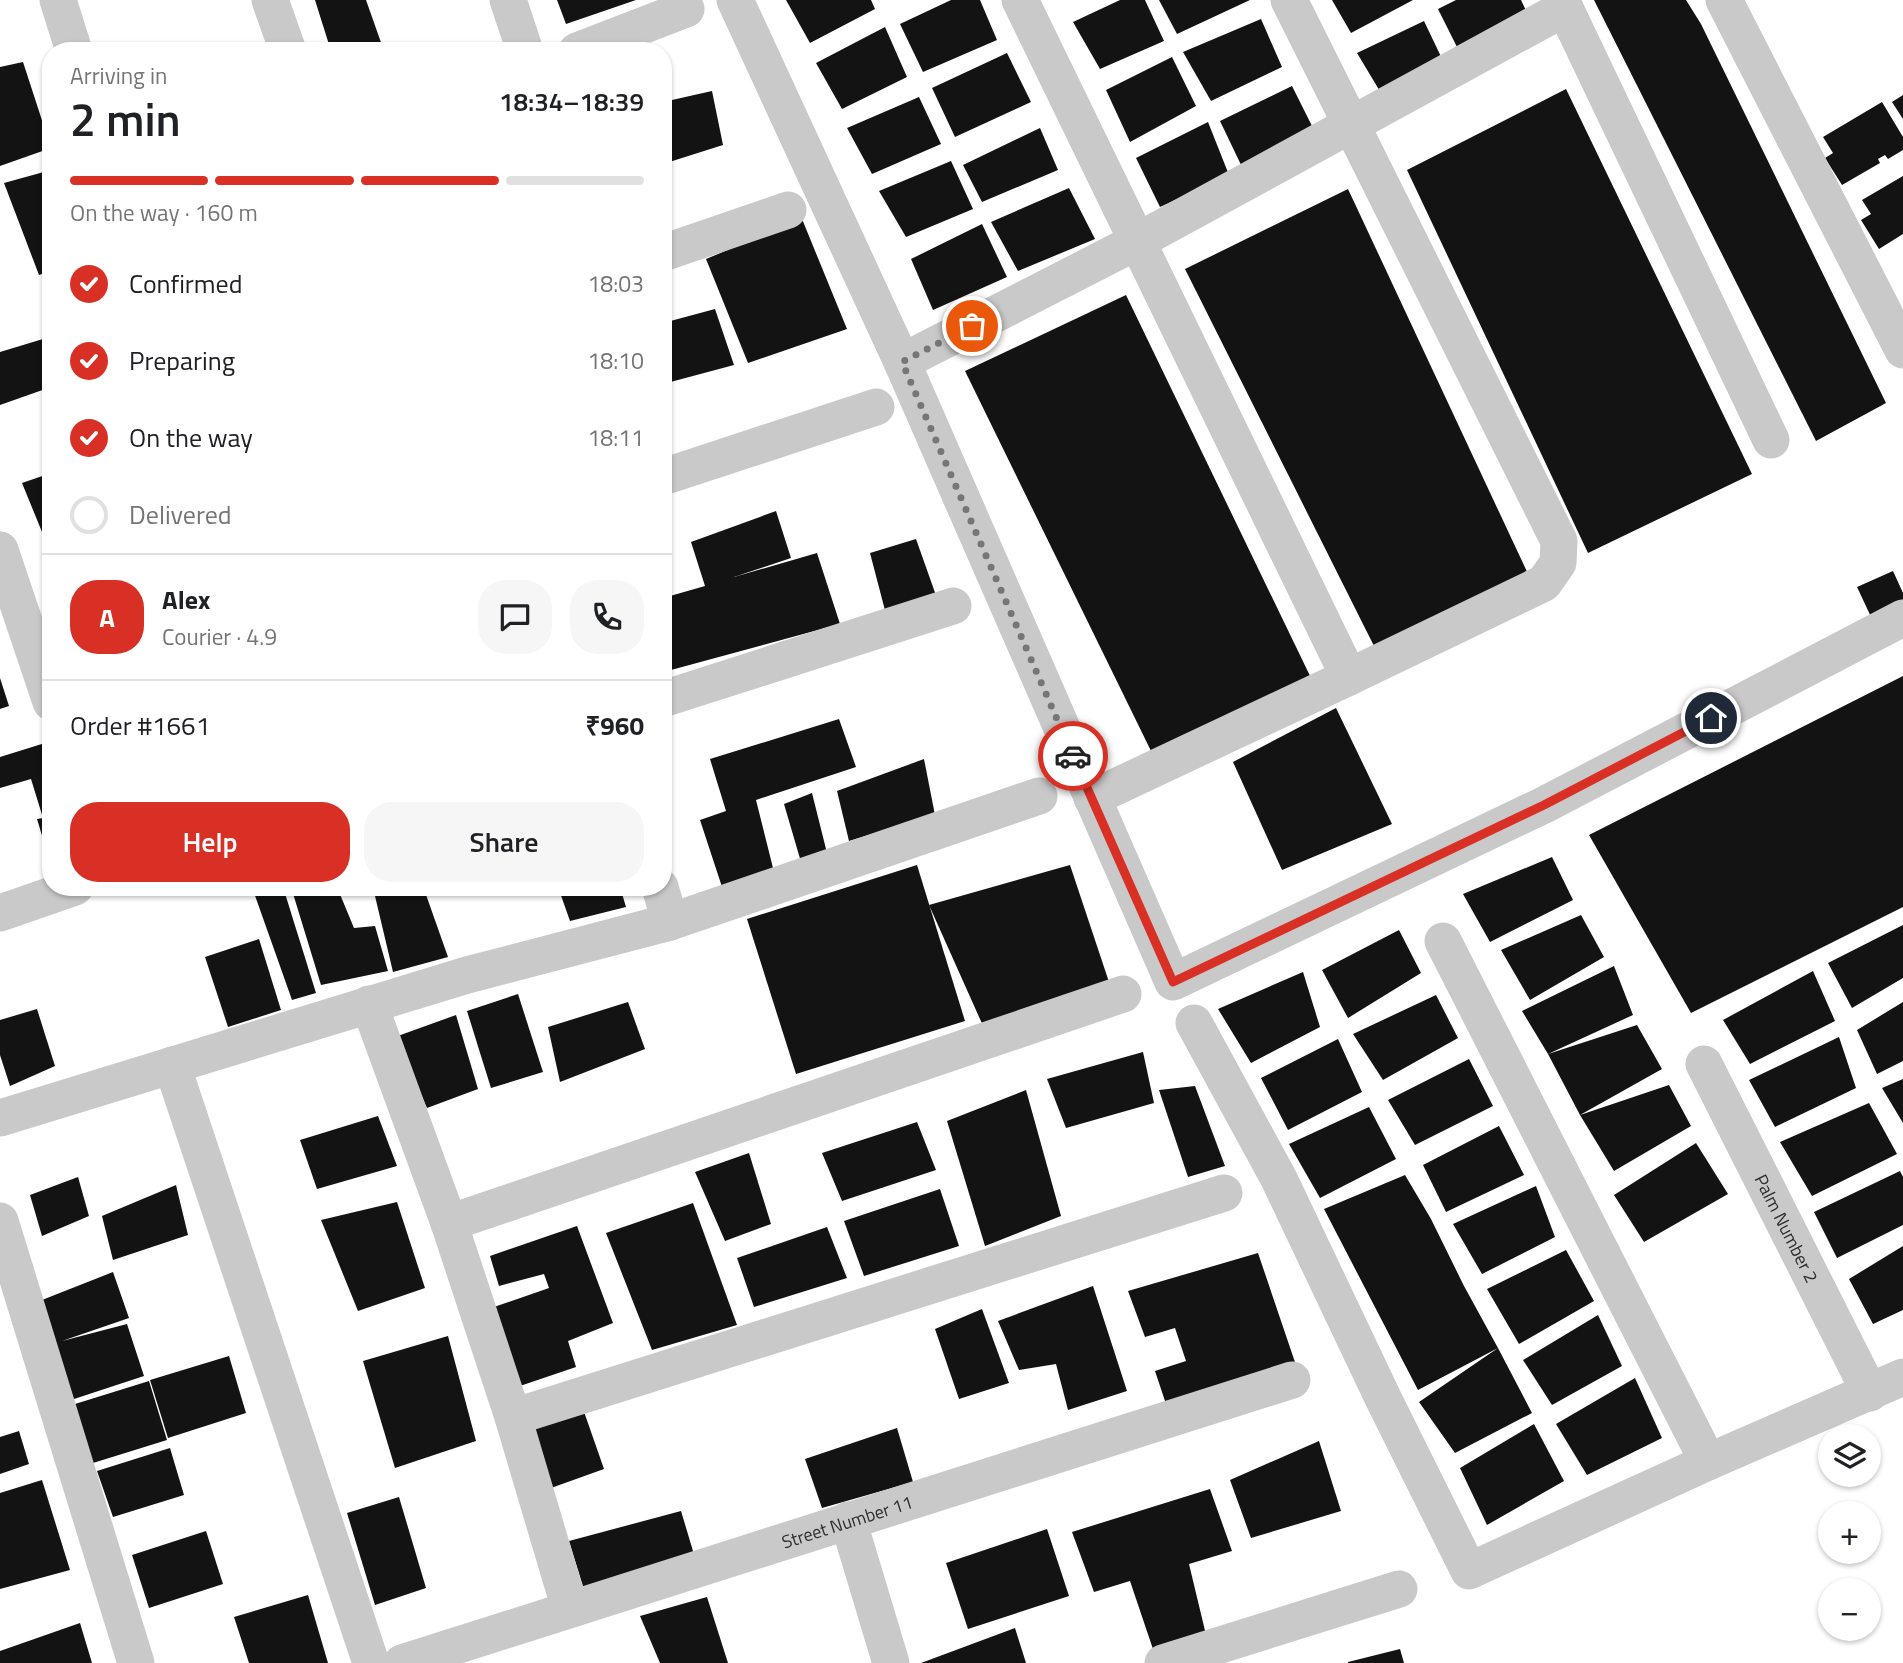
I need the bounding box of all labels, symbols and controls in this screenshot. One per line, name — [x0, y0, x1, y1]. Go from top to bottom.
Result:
text: Arriving in — [70, 58, 167, 93]
text: 18:34–18:39 — [499, 82, 644, 121]
text: 2 min — [70, 84, 181, 154]
text: On the way · 160 m — [70, 195, 258, 230]
text: Confirmed — [129, 264, 243, 303]
icon: check — [70, 265, 108, 303]
text: 18:03 — [587, 266, 644, 301]
pin — [942, 296, 1002, 356]
icon: bag — [953, 307, 991, 345]
text: Preparing — [129, 341, 235, 380]
icon: check — [70, 342, 108, 380]
text: 18:10 — [587, 343, 644, 378]
text: On the way — [129, 418, 253, 457]
icon: check — [70, 419, 108, 457]
text: 18:11 — [587, 420, 644, 455]
text: Delivered — [129, 495, 232, 534]
text: Alex — [162, 580, 210, 619]
button: chat — [478, 580, 552, 654]
button: phone — [570, 580, 644, 654]
text: A — [99, 598, 115, 637]
text: Courier · 4.9 — [162, 619, 277, 654]
pin — [1681, 688, 1741, 748]
icon: home — [1692, 699, 1730, 737]
text: Order #1661 — [70, 706, 210, 745]
text: ₹960 — [585, 706, 644, 745]
courier — [1038, 721, 1108, 791]
icon: car — [1054, 737, 1092, 775]
button: Help — [70, 802, 350, 882]
button: Share — [364, 802, 644, 882]
street label: Palm Number 2 — [1748, 1169, 1826, 1287]
map controls — [1818, 1424, 1881, 1641]
button: layers — [1818, 1424, 1881, 1487]
street label: Street Number 11 — [778, 1488, 916, 1555]
button: + — [1818, 1501, 1881, 1564]
button: − — [1818, 1578, 1881, 1641]

